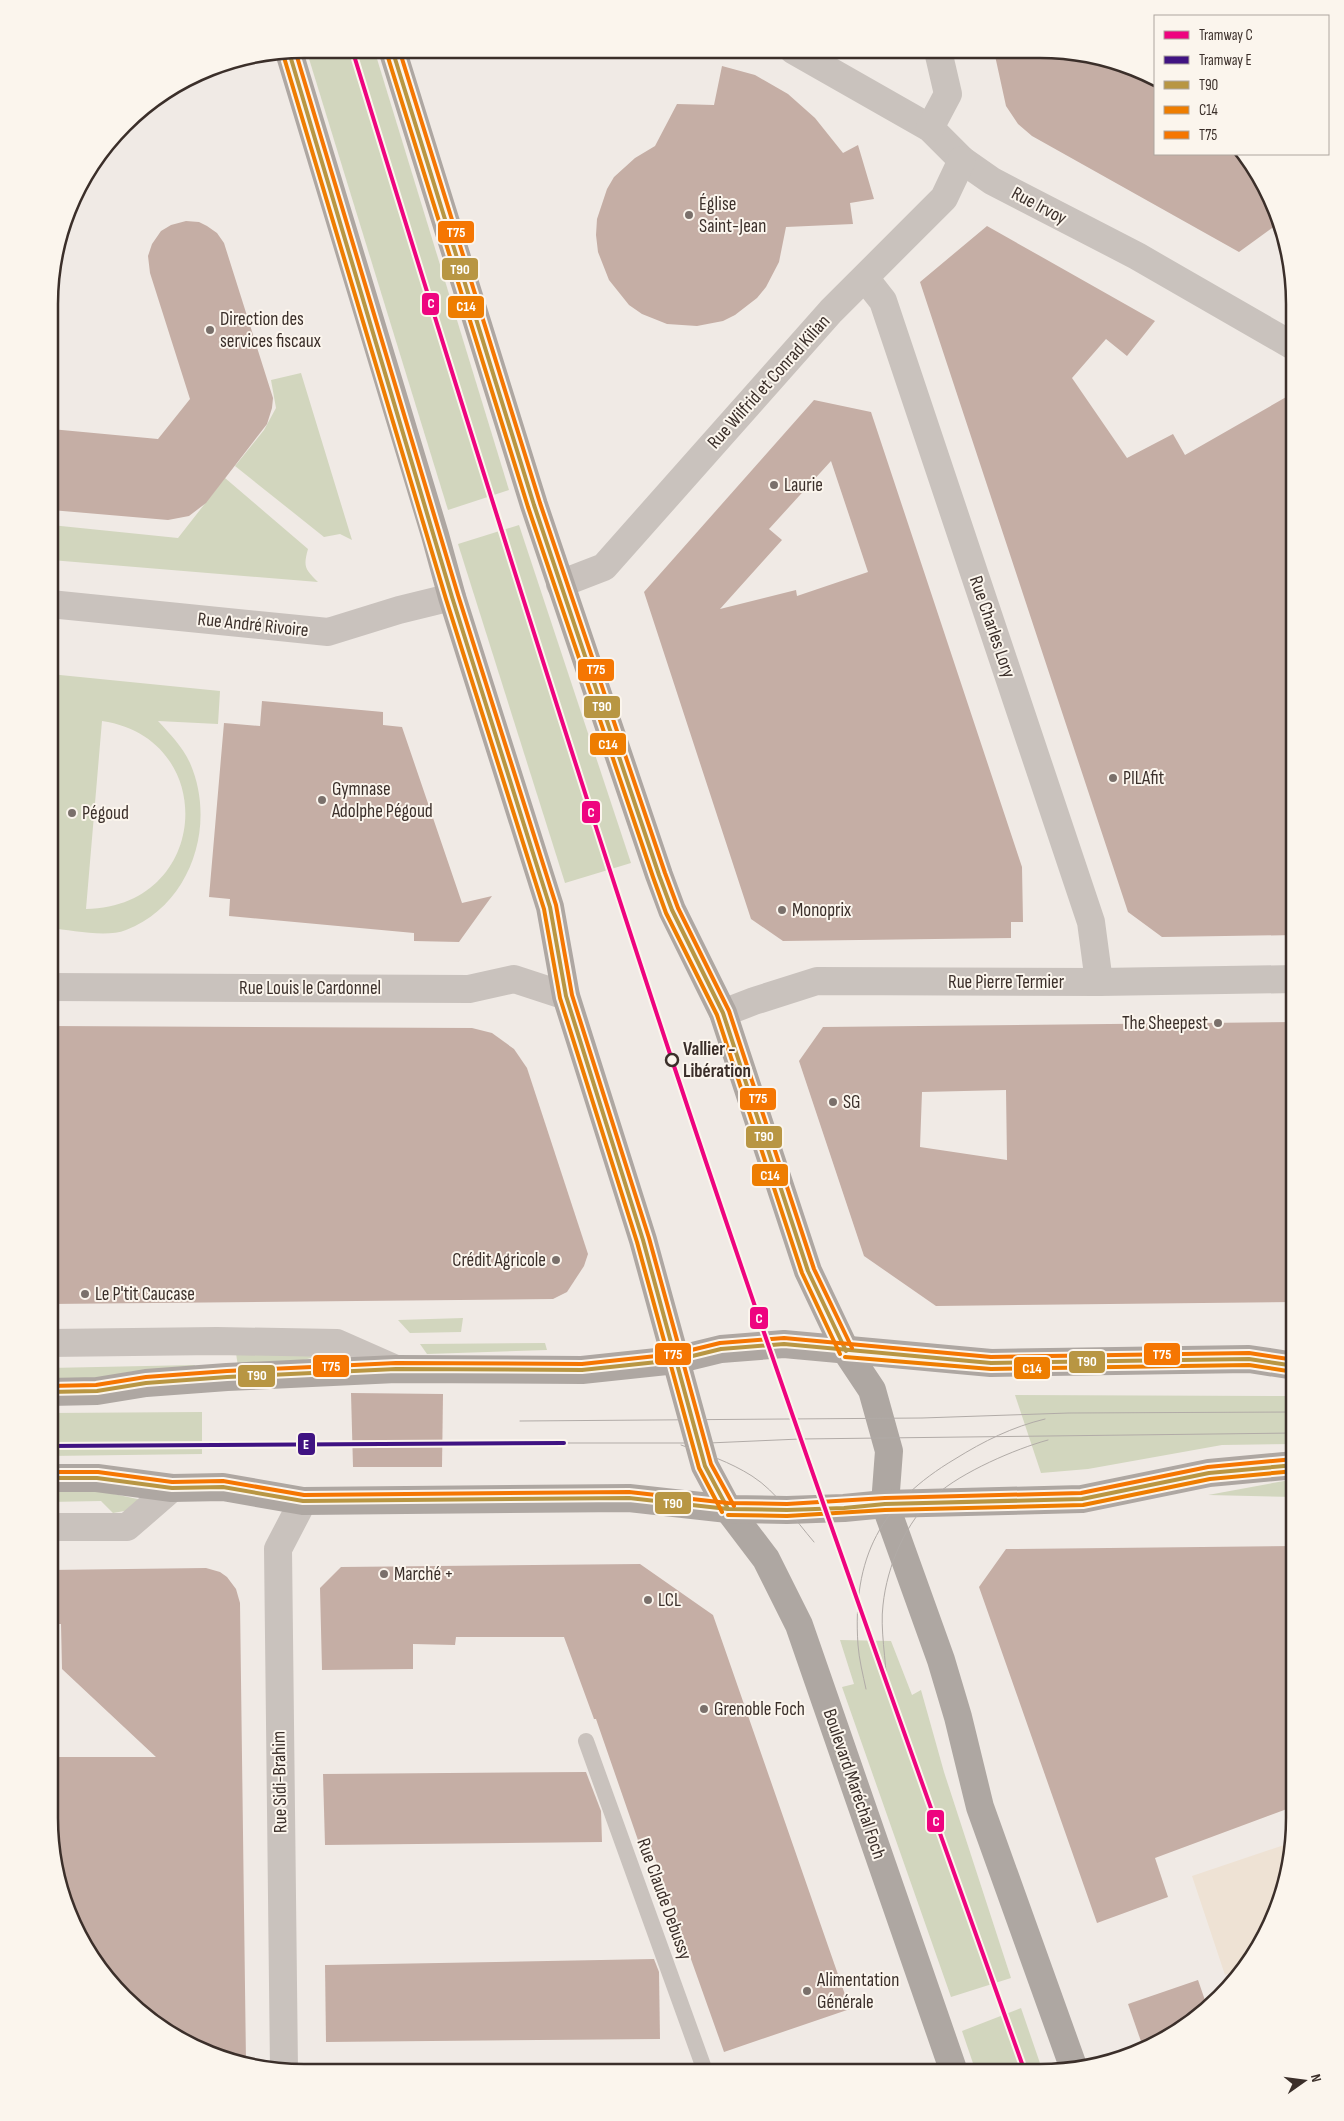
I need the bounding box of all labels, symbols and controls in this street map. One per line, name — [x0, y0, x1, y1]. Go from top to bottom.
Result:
legend — [1154, 15, 1329, 155]
text: Tramway C — [1199, 26, 1253, 45]
text: Tramway E — [1199, 51, 1252, 70]
text: T90 — [1199, 76, 1218, 95]
text: C14 — [1199, 101, 1218, 120]
text: T75 — [1199, 126, 1217, 145]
street label: Rue Irvoy — [1008, 182, 1071, 230]
place label: Église Saint-Jean — [699, 193, 766, 238]
marker: Église Saint-Jean — [683, 209, 695, 221]
line badge: T75 — [437, 220, 475, 244]
text: T75 — [447, 224, 465, 241]
line badge: T90 — [441, 257, 479, 281]
text: T90 — [450, 261, 470, 278]
line badge: C — [421, 292, 440, 316]
text: C — [427, 295, 435, 312]
line badge: C14 — [447, 295, 485, 319]
text: C14 — [456, 298, 476, 315]
place label: Direction des services fiscaux — [220, 308, 321, 353]
street label: Rue Wilfrid et Conrad Kilian — [703, 310, 835, 454]
marker: Direction des services fiscaux — [204, 324, 216, 336]
place label: Laurie — [784, 474, 823, 497]
marker: Laurie — [768, 479, 780, 491]
street label: Rue Charles Lory — [964, 573, 1020, 682]
street label: Rue André Rivoire — [196, 608, 310, 642]
line badge: T75 — [577, 658, 615, 682]
text: T75 — [587, 661, 605, 678]
line badge: T90 — [583, 695, 621, 719]
text: T90 — [592, 698, 612, 715]
line badge: C14 — [589, 732, 627, 756]
text: C14 — [598, 736, 618, 753]
place label: PILAfit — [1123, 767, 1165, 790]
marker: PILAfit — [1107, 772, 1119, 784]
place label: Gymnase Adolphe Pégoud — [331, 778, 433, 823]
marker: Gymnase Adolphe Pégoud — [316, 794, 328, 806]
line badge: C — [581, 800, 601, 824]
place label: Pégoud — [82, 802, 129, 825]
text: C — [587, 804, 595, 821]
marker: Pégoud — [66, 807, 78, 819]
place label: Monoprix — [792, 899, 851, 922]
marker: Monoprix — [776, 904, 788, 916]
street label: Rue Pierre Termier — [948, 971, 1065, 994]
street label: Rue Louis le Cardonnel — [239, 977, 381, 1000]
place label: The Sheepest — [1122, 1012, 1208, 1035]
marker: The Sheepest — [1212, 1017, 1224, 1029]
place label: Vallier - Libération — [683, 1038, 751, 1083]
marker: Vallier - Libération — [665, 1053, 679, 1067]
line badge: T75 — [739, 1087, 777, 1111]
text: T75 — [749, 1090, 767, 1107]
place label: SG — [843, 1091, 861, 1114]
marker: SG — [827, 1096, 839, 1108]
line badge: T90 — [745, 1125, 783, 1149]
text: T90 — [754, 1128, 774, 1145]
line badge: C14 — [751, 1163, 789, 1187]
text: C14 — [760, 1167, 780, 1184]
place label: Crédit Agricole — [452, 1249, 546, 1272]
marker: Crédit Agricole — [550, 1254, 562, 1266]
place label: Le P'tit Caucase — [95, 1283, 195, 1306]
marker: Le P'tit Caucase — [79, 1288, 91, 1300]
line badge: C — [749, 1306, 769, 1330]
text: C — [755, 1310, 763, 1327]
line badge: T75 — [654, 1342, 692, 1366]
line badge: T75 — [1143, 1342, 1181, 1366]
text: T75 — [664, 1346, 682, 1363]
text: T75 — [1153, 1346, 1171, 1363]
line badge: T90 — [1068, 1350, 1106, 1374]
text: T90 — [1077, 1353, 1097, 1370]
line badge: T75 — [312, 1354, 350, 1378]
line badge: C14 — [1013, 1356, 1051, 1380]
text: T75 — [322, 1358, 340, 1375]
text: C14 — [1022, 1360, 1042, 1377]
line badge: T90 — [237, 1364, 276, 1388]
text: T90 — [247, 1367, 267, 1384]
line badge: E — [297, 1432, 316, 1456]
text: E — [303, 1436, 309, 1453]
line badge: T90 — [654, 1491, 692, 1515]
text: T90 — [663, 1495, 683, 1512]
place label: Marché + — [394, 1563, 453, 1586]
marker: Marché + — [378, 1568, 390, 1580]
place label: LCL — [658, 1589, 681, 1612]
marker: LCL — [642, 1594, 654, 1606]
place label: Grenoble Foch — [714, 1698, 805, 1721]
marker: Grenoble Foch — [698, 1703, 710, 1715]
street label: Boulevard Maréchal Foch — [818, 1706, 890, 1862]
street label: Rue Sidi-Brahim — [268, 1731, 292, 1833]
line badge: C — [926, 1809, 945, 1833]
text: C — [932, 1813, 940, 1830]
street label: Rue Claude Debussy — [631, 1835, 697, 1963]
place label: Alimentation Générale — [816, 1969, 899, 2014]
marker: Alimentation Générale — [801, 1985, 813, 1997]
north arrow — [1279, 2056, 1329, 2106]
text: N — [1307, 2072, 1325, 2084]

